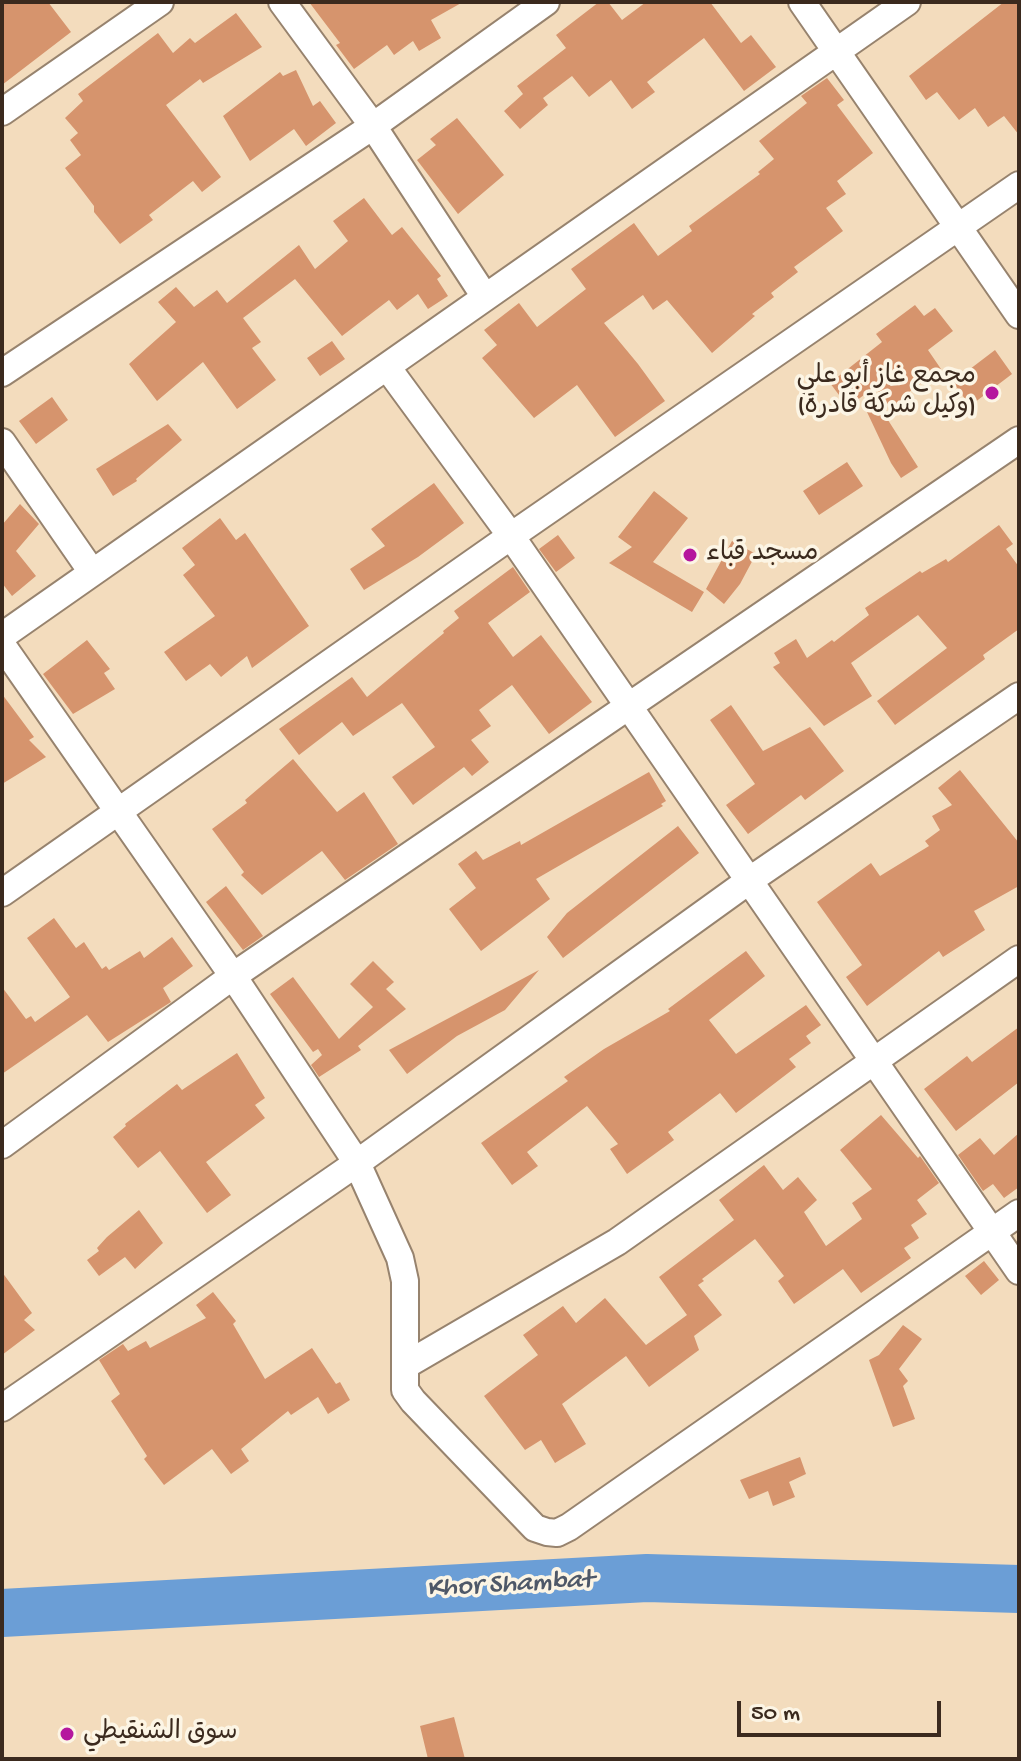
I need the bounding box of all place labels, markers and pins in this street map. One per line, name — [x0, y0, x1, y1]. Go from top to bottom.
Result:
place label: مجمع غاز أبو علي (وكيل شركة قادرة) — [797, 362, 976, 424]
marker: مجمع غاز أبو علي (وكيل شركة قادرة) — [983, 384, 1001, 402]
place label: مسجد قباء — [706, 539, 818, 571]
marker: مسجد قباء — [681, 546, 699, 564]
place label: سوق الشنقيطي — [83, 1718, 238, 1750]
marker: سوق الشنقيطي — [58, 1725, 76, 1743]

